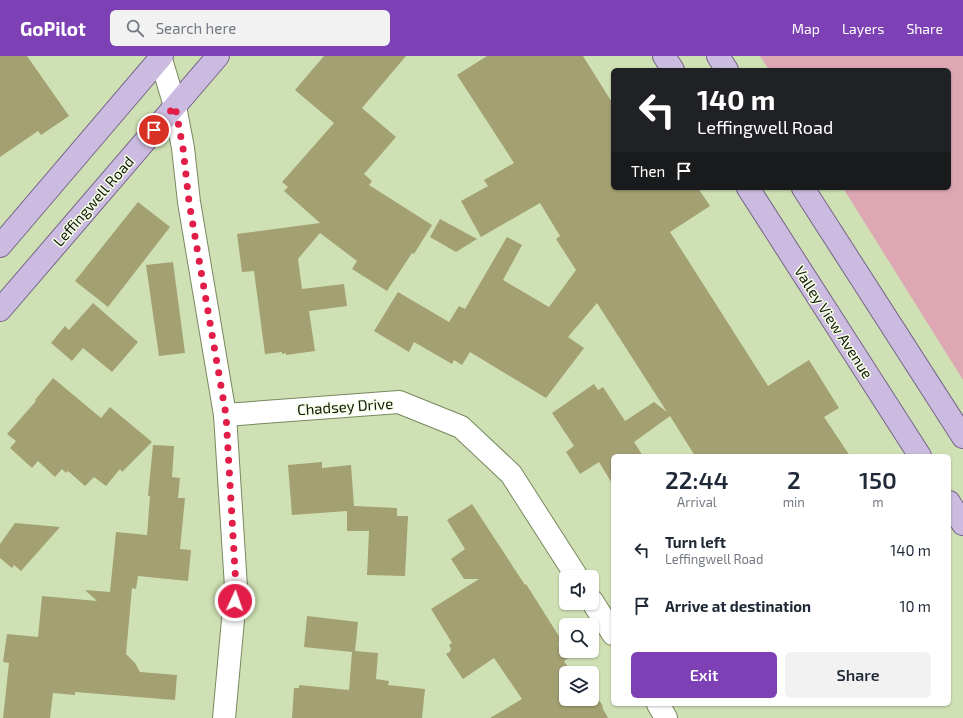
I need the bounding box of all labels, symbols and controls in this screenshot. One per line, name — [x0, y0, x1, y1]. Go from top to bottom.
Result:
search box — [110, 10, 390, 46]
text: GoPilot — [20, 17, 86, 40]
icon: search — [124, 17, 146, 39]
text: Search here — [156, 19, 236, 37]
text: Map — [792, 20, 820, 37]
text: Layers — [842, 20, 884, 37]
text: Share — [906, 20, 943, 37]
text: 140 m — [697, 82, 775, 116]
icon: left — [631, 84, 683, 136]
pin — [137, 113, 171, 147]
text: Leffingwell Road — [697, 116, 833, 138]
icon: arrive — [143, 119, 165, 141]
street label: Leffingwell Road — [49, 152, 137, 250]
icon: arrive — [673, 160, 695, 182]
text: Then — [631, 162, 665, 180]
street label: Valley View Avenue — [791, 262, 877, 382]
street label: Chadsey Drive — [296, 394, 394, 418]
text: 22:44 — [665, 465, 729, 494]
text: 2 — [787, 465, 801, 494]
text: 150 — [859, 465, 897, 494]
text: Arrival — [677, 494, 717, 510]
text: min — [783, 494, 805, 510]
text: m — [872, 494, 884, 510]
text: Turn left — [665, 533, 726, 551]
icon: left — [631, 539, 653, 561]
text: 140 m — [890, 541, 931, 559]
text: Leffingwell Road — [665, 551, 763, 567]
map controls — [559, 570, 599, 706]
button: sound — [559, 570, 599, 610]
position arrow — [214, 580, 256, 622]
icon: arrive — [631, 595, 653, 617]
text: Arrive at destination — [665, 597, 811, 615]
text: 10 m — [899, 597, 931, 615]
button: search — [559, 618, 599, 658]
button: Exit — [631, 652, 777, 698]
button: Share — [785, 652, 931, 698]
button: layers — [559, 666, 599, 706]

